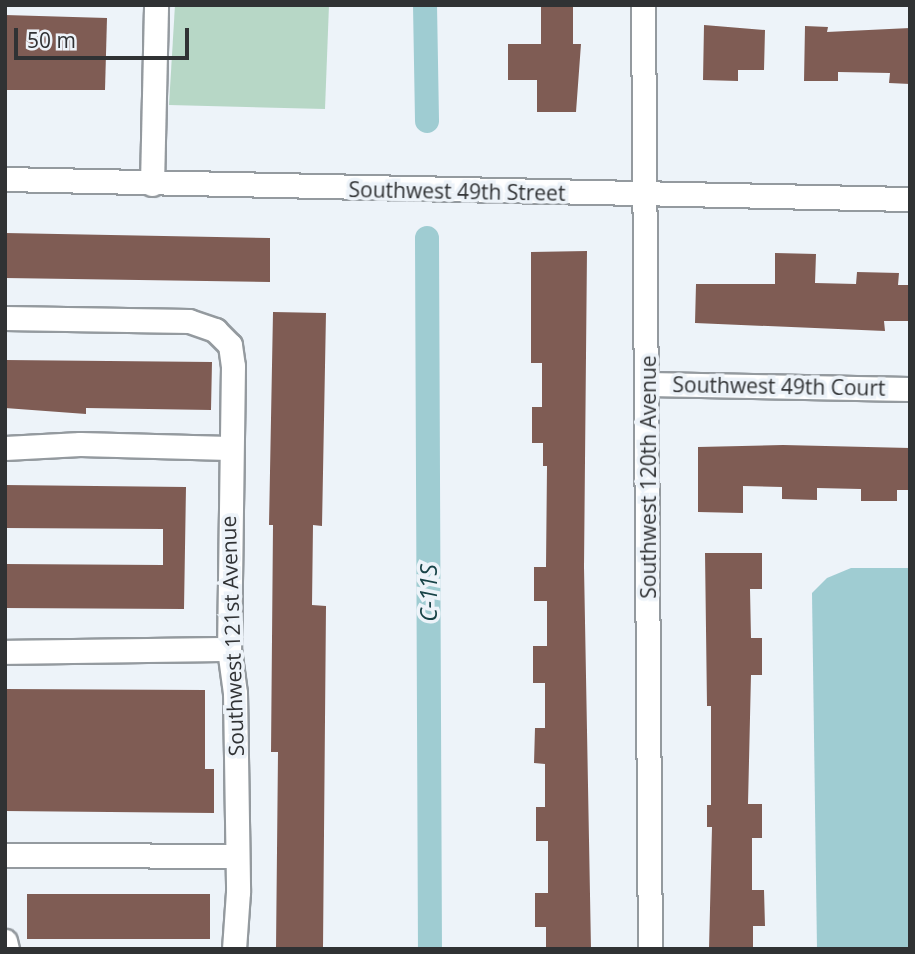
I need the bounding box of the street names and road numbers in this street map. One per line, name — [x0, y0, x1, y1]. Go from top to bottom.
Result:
street label: Southwest 49th Street — [348, 177, 566, 205]
street label: Southwest 120th Avenue — [635, 355, 661, 599]
street label: Southwest 49th Court — [672, 372, 886, 400]
street label: Southwest 121st Avenue — [215, 515, 249, 757]

